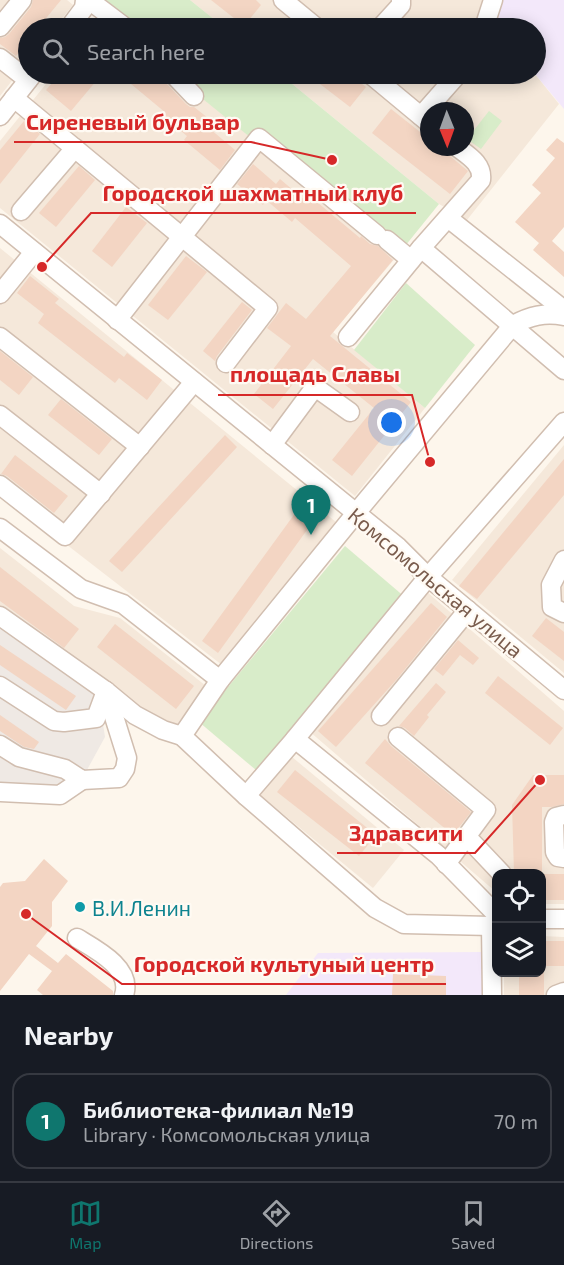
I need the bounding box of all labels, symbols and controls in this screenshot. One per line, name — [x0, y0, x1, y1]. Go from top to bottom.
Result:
search box — [18, 18, 546, 84]
icon: search — [39, 35, 72, 68]
text: Search here — [87, 38, 205, 64]
callout: Сиреневый бульвар — [14, 102, 251, 142]
north arrow — [420, 102, 474, 156]
text: Сиреневый бульвар — [26, 108, 240, 134]
callout: Городской шахматный клуб — [91, 173, 416, 213]
text: Городской шахматный клуб — [103, 179, 403, 205]
callout: площадь Славы — [218, 355, 412, 395]
text: площадь Славы — [230, 360, 400, 386]
your location — [377, 408, 406, 437]
pin: 1 — [292, 486, 330, 535]
street label: Комсомольская улица — [343, 502, 528, 663]
callout: Здравсити — [337, 813, 475, 853]
text: Здравсити — [349, 819, 463, 845]
map controls — [492, 869, 546, 977]
button: locate — [492, 869, 546, 923]
place label: В.И.Ленин — [92, 895, 191, 920]
marker: В.И.Ленин — [73, 900, 87, 914]
button: layers — [492, 923, 546, 977]
callout: Городской культуный центр — [122, 944, 446, 984]
text: Городской культуный центр — [134, 950, 434, 976]
text: Nearby — [24, 1019, 113, 1050]
text: Библиотека-филиал №19 — [83, 1096, 354, 1122]
text: 1 — [41, 1109, 50, 1133]
text: 70 m — [494, 1109, 538, 1133]
text: Library · Комсомольская улица — [83, 1122, 370, 1146]
tab: Map — [69, 1197, 102, 1252]
tab: Directions — [240, 1197, 313, 1252]
tab: Saved — [451, 1197, 495, 1252]

